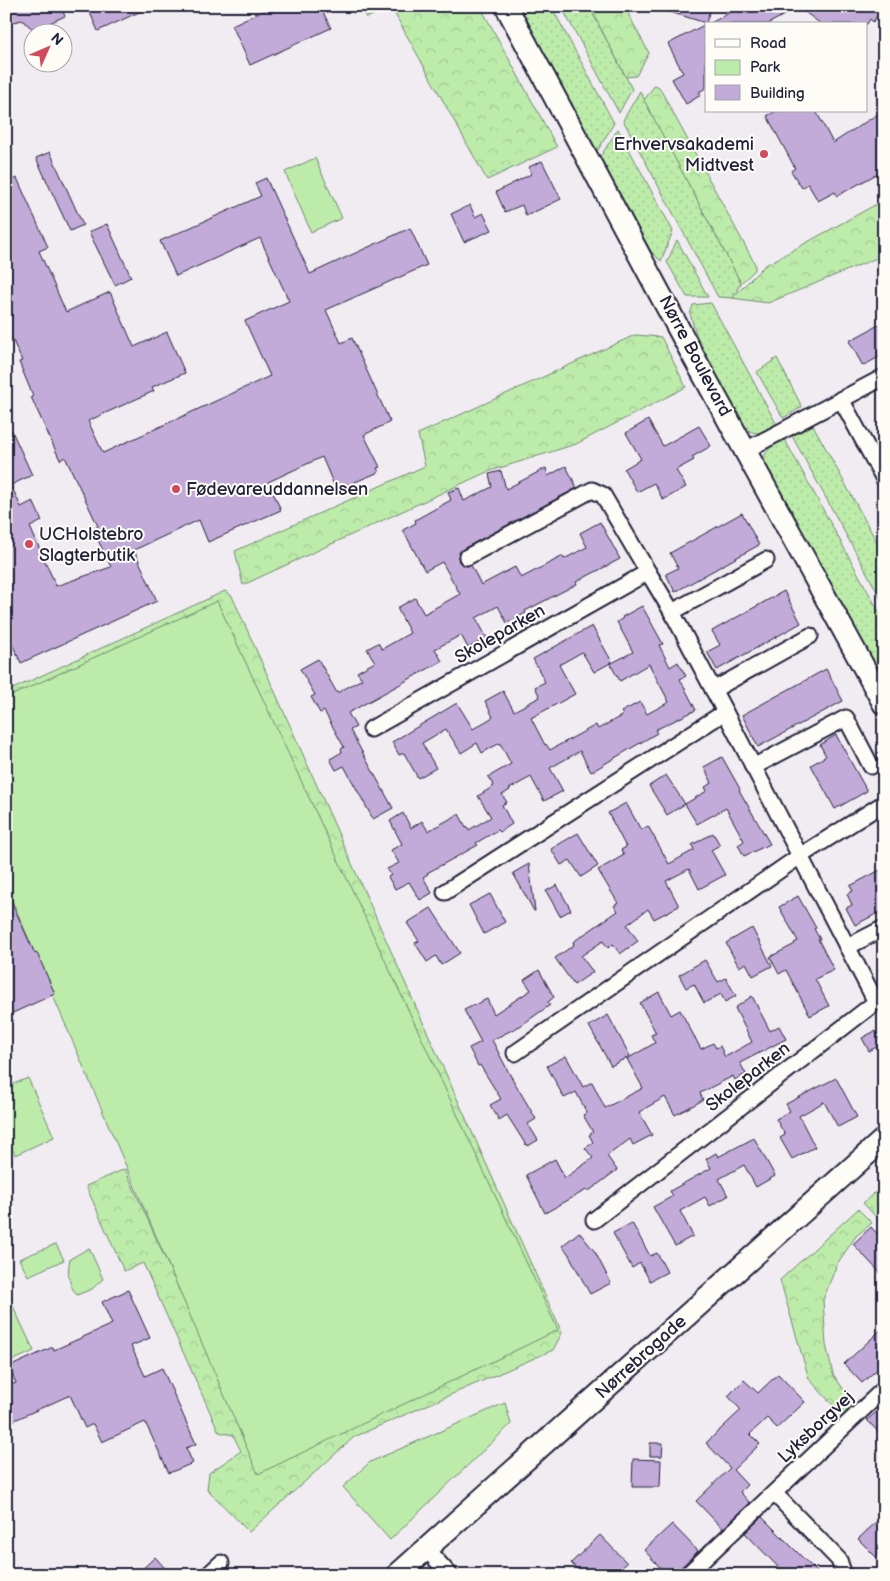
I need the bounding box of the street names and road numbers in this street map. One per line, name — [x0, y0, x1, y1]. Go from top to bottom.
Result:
street label: Nørre Boulevard — [654, 292, 736, 420]
street label: Skoleparken — [451, 600, 549, 668]
street label: Skoleparken — [702, 1038, 794, 1116]
street label: Nørrebrogade — [591, 1310, 691, 1403]
street label: Lyksborgvej — [774, 1387, 858, 1467]

